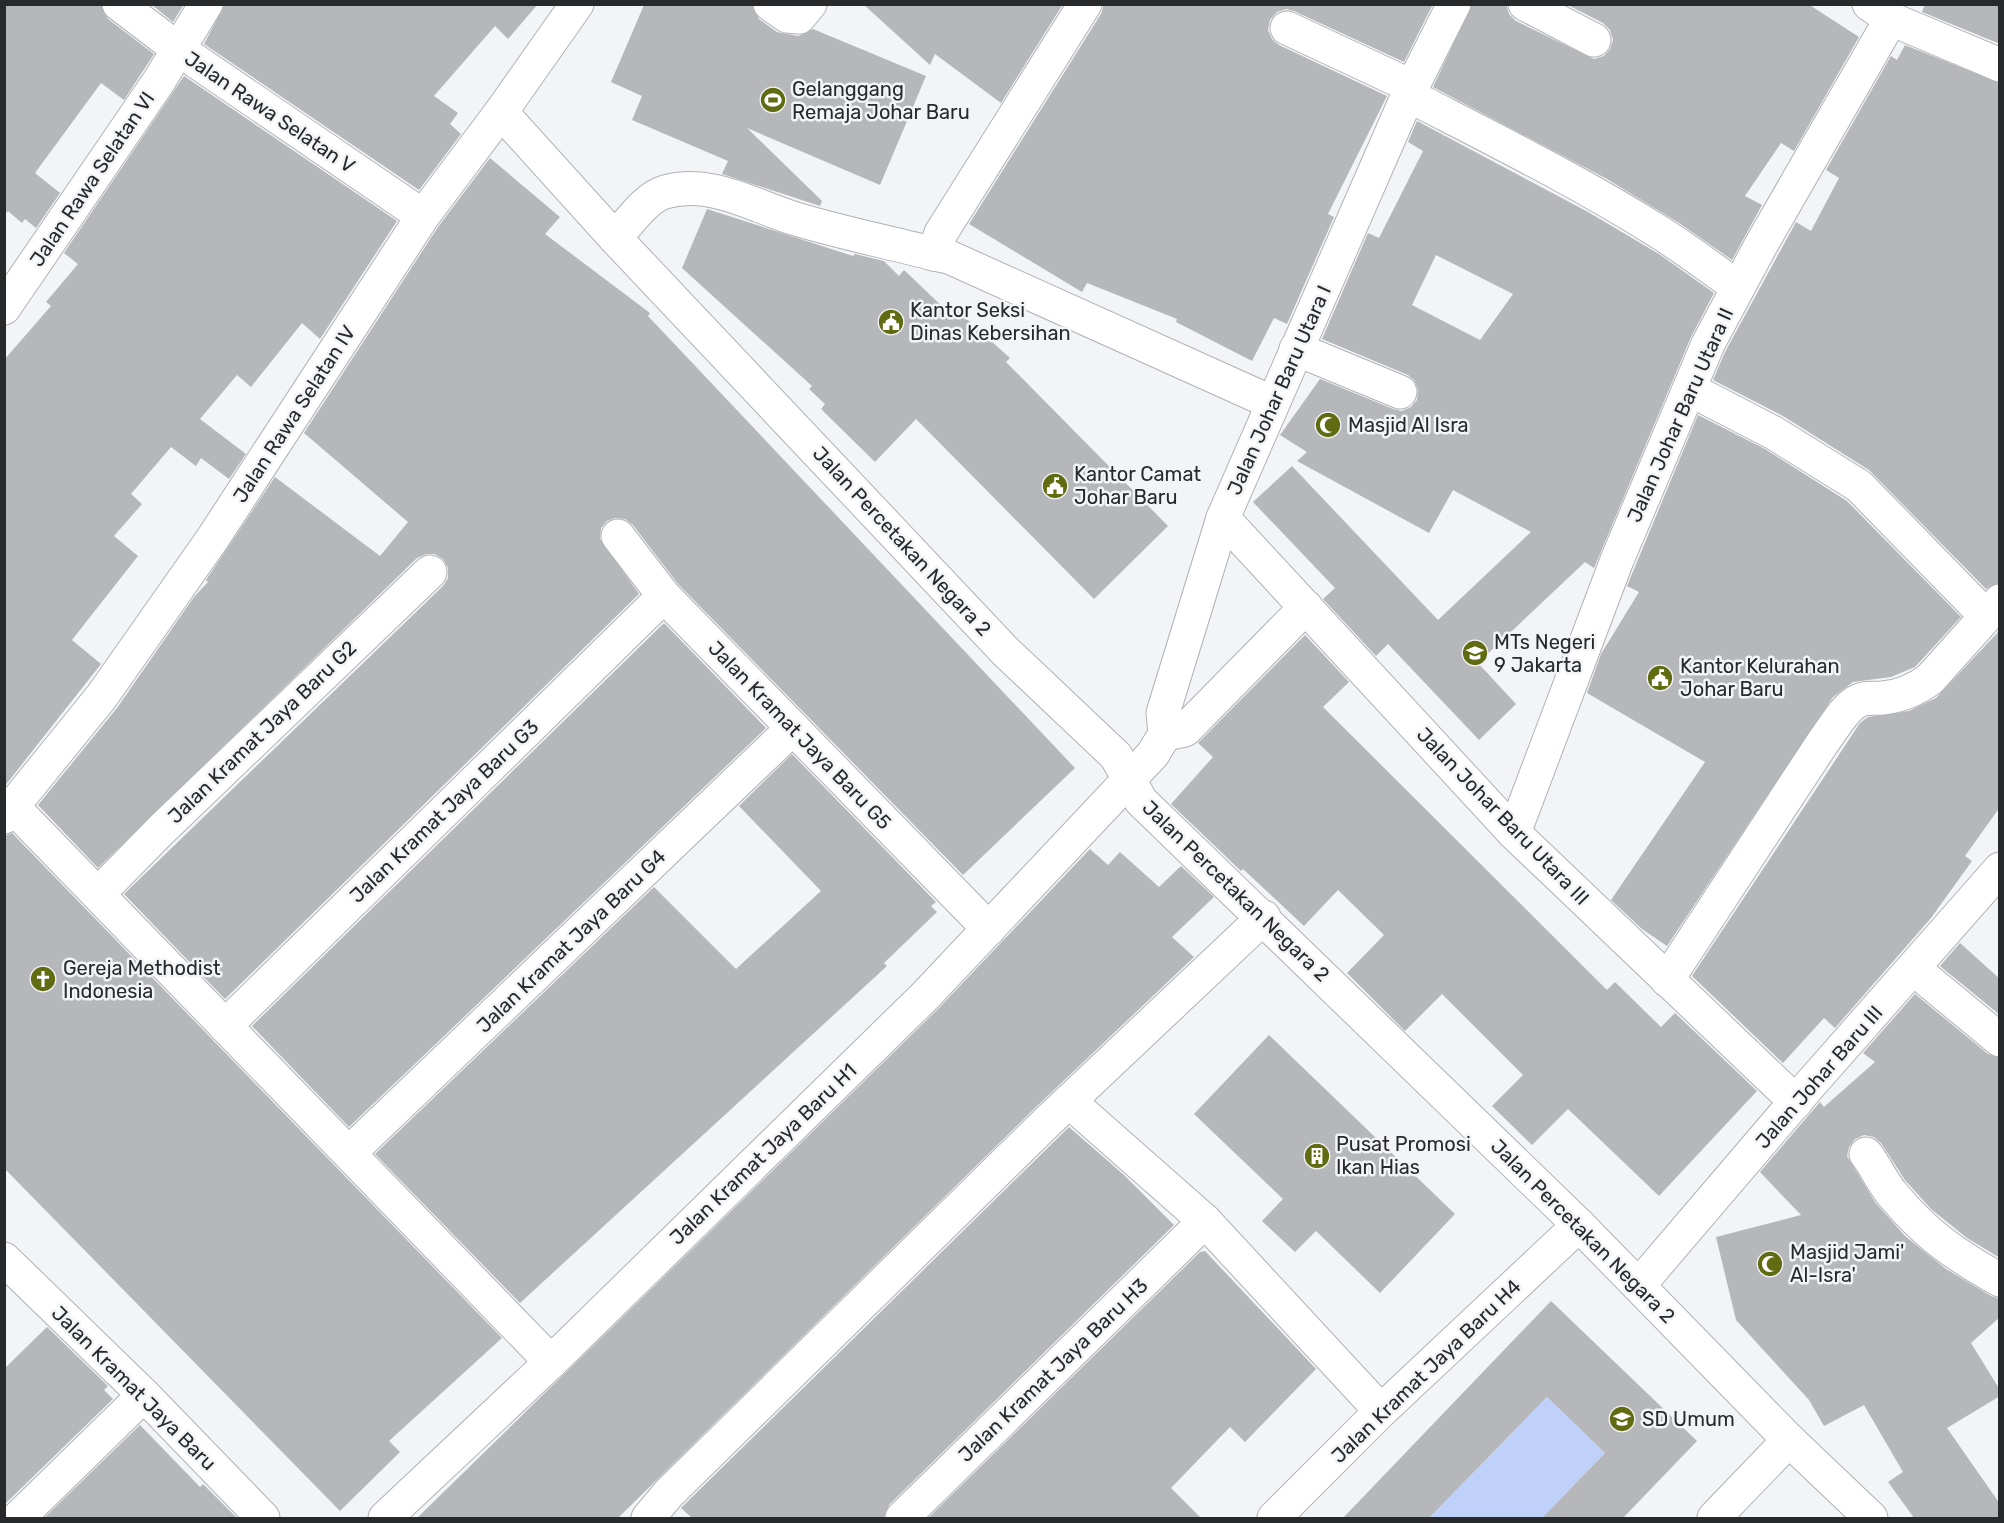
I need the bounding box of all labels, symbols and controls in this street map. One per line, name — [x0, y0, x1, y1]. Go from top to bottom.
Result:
street label: Jalan Rawa Selatan V — [180, 46, 360, 178]
place label: Gelanggang Remaja Johar Baru — [792, 77, 970, 124]
sports icon: Gelanggang Remaja Johar Baru — [758, 85, 788, 115]
street label: Jalan Rawa Selatan VI — [25, 87, 159, 271]
street label: Jalan Johar Baru Utara I — [1222, 282, 1336, 498]
place label: Kantor Seksi Dinas Kebersihan — [910, 298, 1071, 345]
street label: Jalan Johar Baru Utara II — [1622, 304, 1738, 526]
public building icon: Kantor Seksi Dinas Kebersihan — [876, 307, 906, 337]
street label: Jalan Rawa Selatan IV — [228, 321, 360, 507]
mosque icon: Masjid Al Isra — [1313, 410, 1343, 440]
place label: Masjid Al Isra — [1348, 413, 1469, 437]
street label: Jalan Percetakan Negara 2 — [808, 441, 996, 641]
place label: Kantor Camat Johar Baru — [1074, 462, 1201, 509]
public building icon: Kantor Camat Johar Baru — [1040, 471, 1070, 501]
place label: MTs Negeri 9 Jakarta — [1494, 630, 1595, 677]
street label: Jalan Kramat Jaya Baru G2 — [163, 636, 361, 828]
street label: Jalan Kramat Jaya Baru G5 — [704, 636, 896, 834]
school or university icon: MTs Negeri 9 Jakarta — [1460, 638, 1490, 668]
place label: Kantor Kelurahan Johar Baru — [1680, 654, 1840, 701]
public building icon: Kantor Kelurahan Johar Baru — [1645, 663, 1675, 693]
street label: Jalan Kramat Jaya Baru G3 — [345, 714, 543, 908]
street label: Jalan Johar Baru Utara III — [1412, 722, 1594, 910]
street label: Jalan Percetakan Negara 2 — [1138, 795, 1334, 987]
street label: Jalan Kramat Jaya Baru G4 — [471, 844, 671, 1038]
place label: Gereja Methodist Indonesia — [63, 956, 221, 1003]
church icon: Gereja Methodist Indonesia — [28, 964, 58, 994]
street label: Jalan Johar Baru III — [1750, 1001, 1888, 1153]
street label: Jalan Kramat Jaya Baru H1 — [665, 1058, 861, 1250]
place label: Pusat Promosi Ikan Hias — [1336, 1132, 1471, 1179]
street label: Jalan Percetakan Negara 2 — [1486, 1134, 1680, 1328]
building icon: Pusat Promosi Ikan Hias — [1302, 1141, 1332, 1171]
place label: Masjid Jami' Al-Isra' — [1790, 1240, 1904, 1287]
mosque icon: Masjid Jami' Al-Isra' — [1755, 1249, 1785, 1279]
street label: Jalan Kramat Jaya Baru H3 — [953, 1273, 1153, 1467]
street label: Jalan Kramat Jaya Baru H4 — [1326, 1274, 1526, 1468]
street label: Jalan Kramat Jaya Baru — [47, 1301, 221, 1475]
school or university icon: SD Umum — [1607, 1404, 1637, 1434]
place label: SD Umum — [1642, 1407, 1735, 1431]

